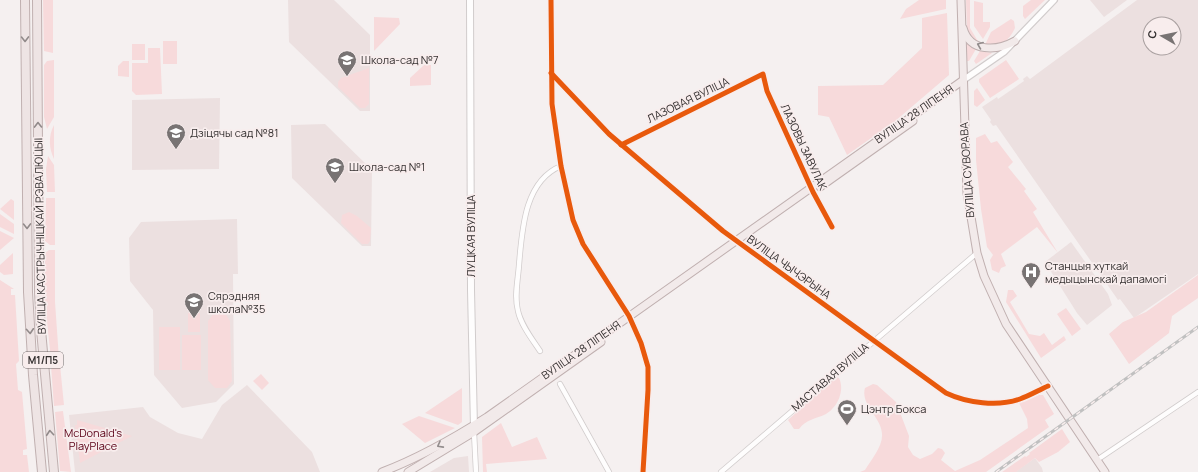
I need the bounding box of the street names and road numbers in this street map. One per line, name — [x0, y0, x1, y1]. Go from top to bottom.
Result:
street label: ЛАЗОВАЯ ВУЛІЦА — [644, 73, 731, 126]
street label: ВУЛІЦА 28 ЛІПЕНЯ — [871, 81, 956, 146]
street label: ЛАЗОВЫ ЗАВУЛАК — [778, 101, 831, 193]
street label: ВУЛІЦА СУВОРАВА — [956, 122, 977, 218]
street label: ВУЛІЦА КАСТРЫЧНІЦКАЙ РЭВАЛЮЦЫІ — [30, 138, 49, 334]
street label: ЛУЦКАЯ ВУЛІЦА — [463, 195, 478, 277]
street label: ВУЛІЦА ЧЫЧЭРЫНА — [744, 231, 834, 302]
street label: ВУЛІЦА 28 ЛІПЕНЯ — [538, 317, 623, 382]
street label: МАСТАВАЯ ВУЛІЦА — [788, 339, 871, 414]
road number: М1/П5 — [23, 352, 63, 368]

